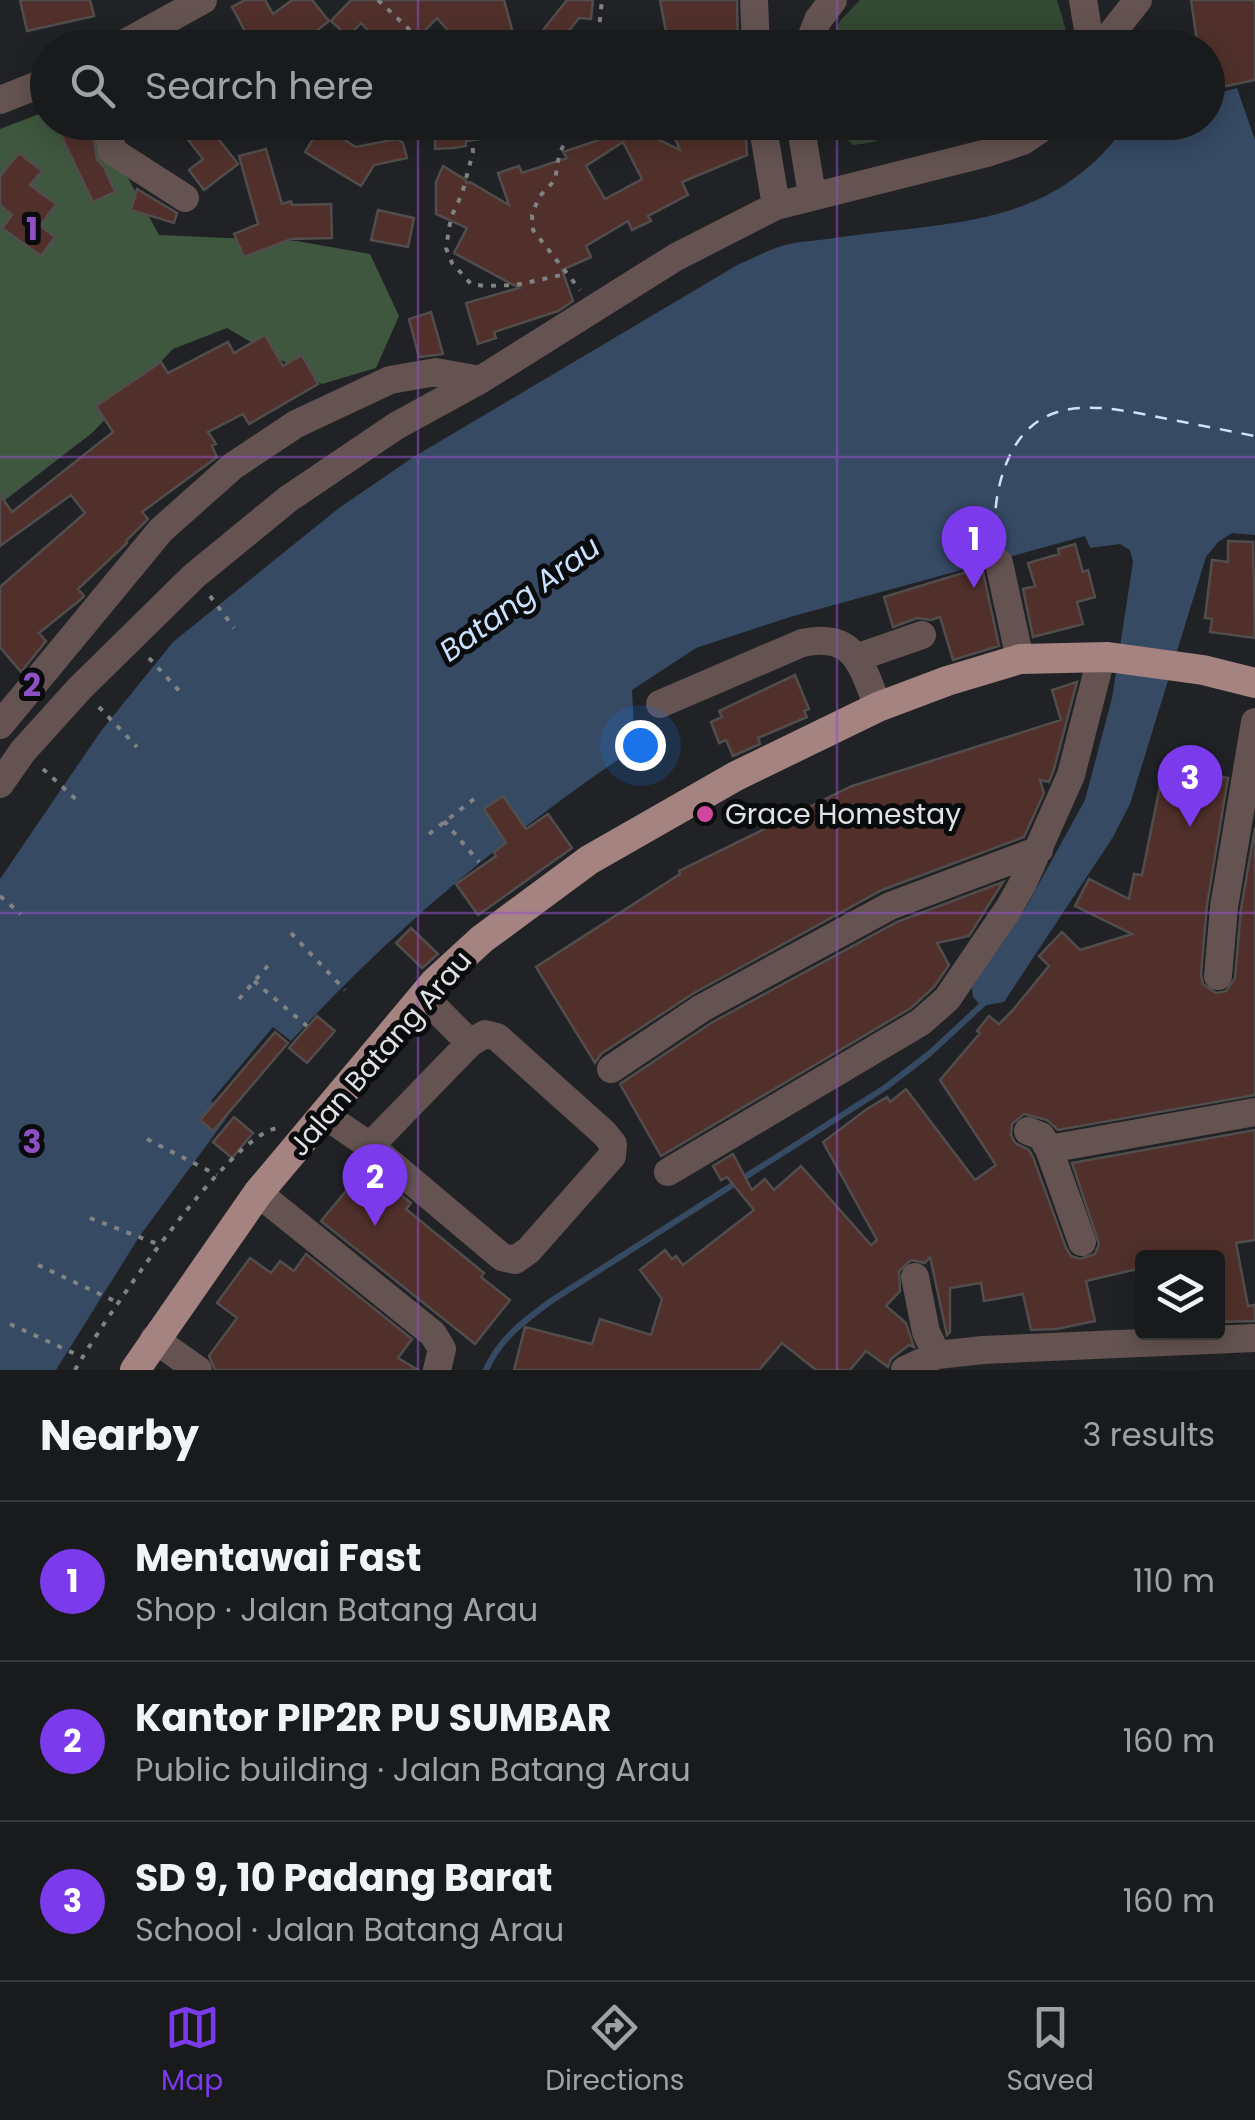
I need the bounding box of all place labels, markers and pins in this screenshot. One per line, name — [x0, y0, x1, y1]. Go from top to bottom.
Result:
pin: 1 — [942, 506, 1006, 588]
pin: 3 — [1158, 744, 1222, 827]
place label: Grace Homestay — [725, 795, 961, 834]
marker: Grace Homestay — [694, 803, 716, 825]
pin: 2 — [342, 1144, 408, 1226]

